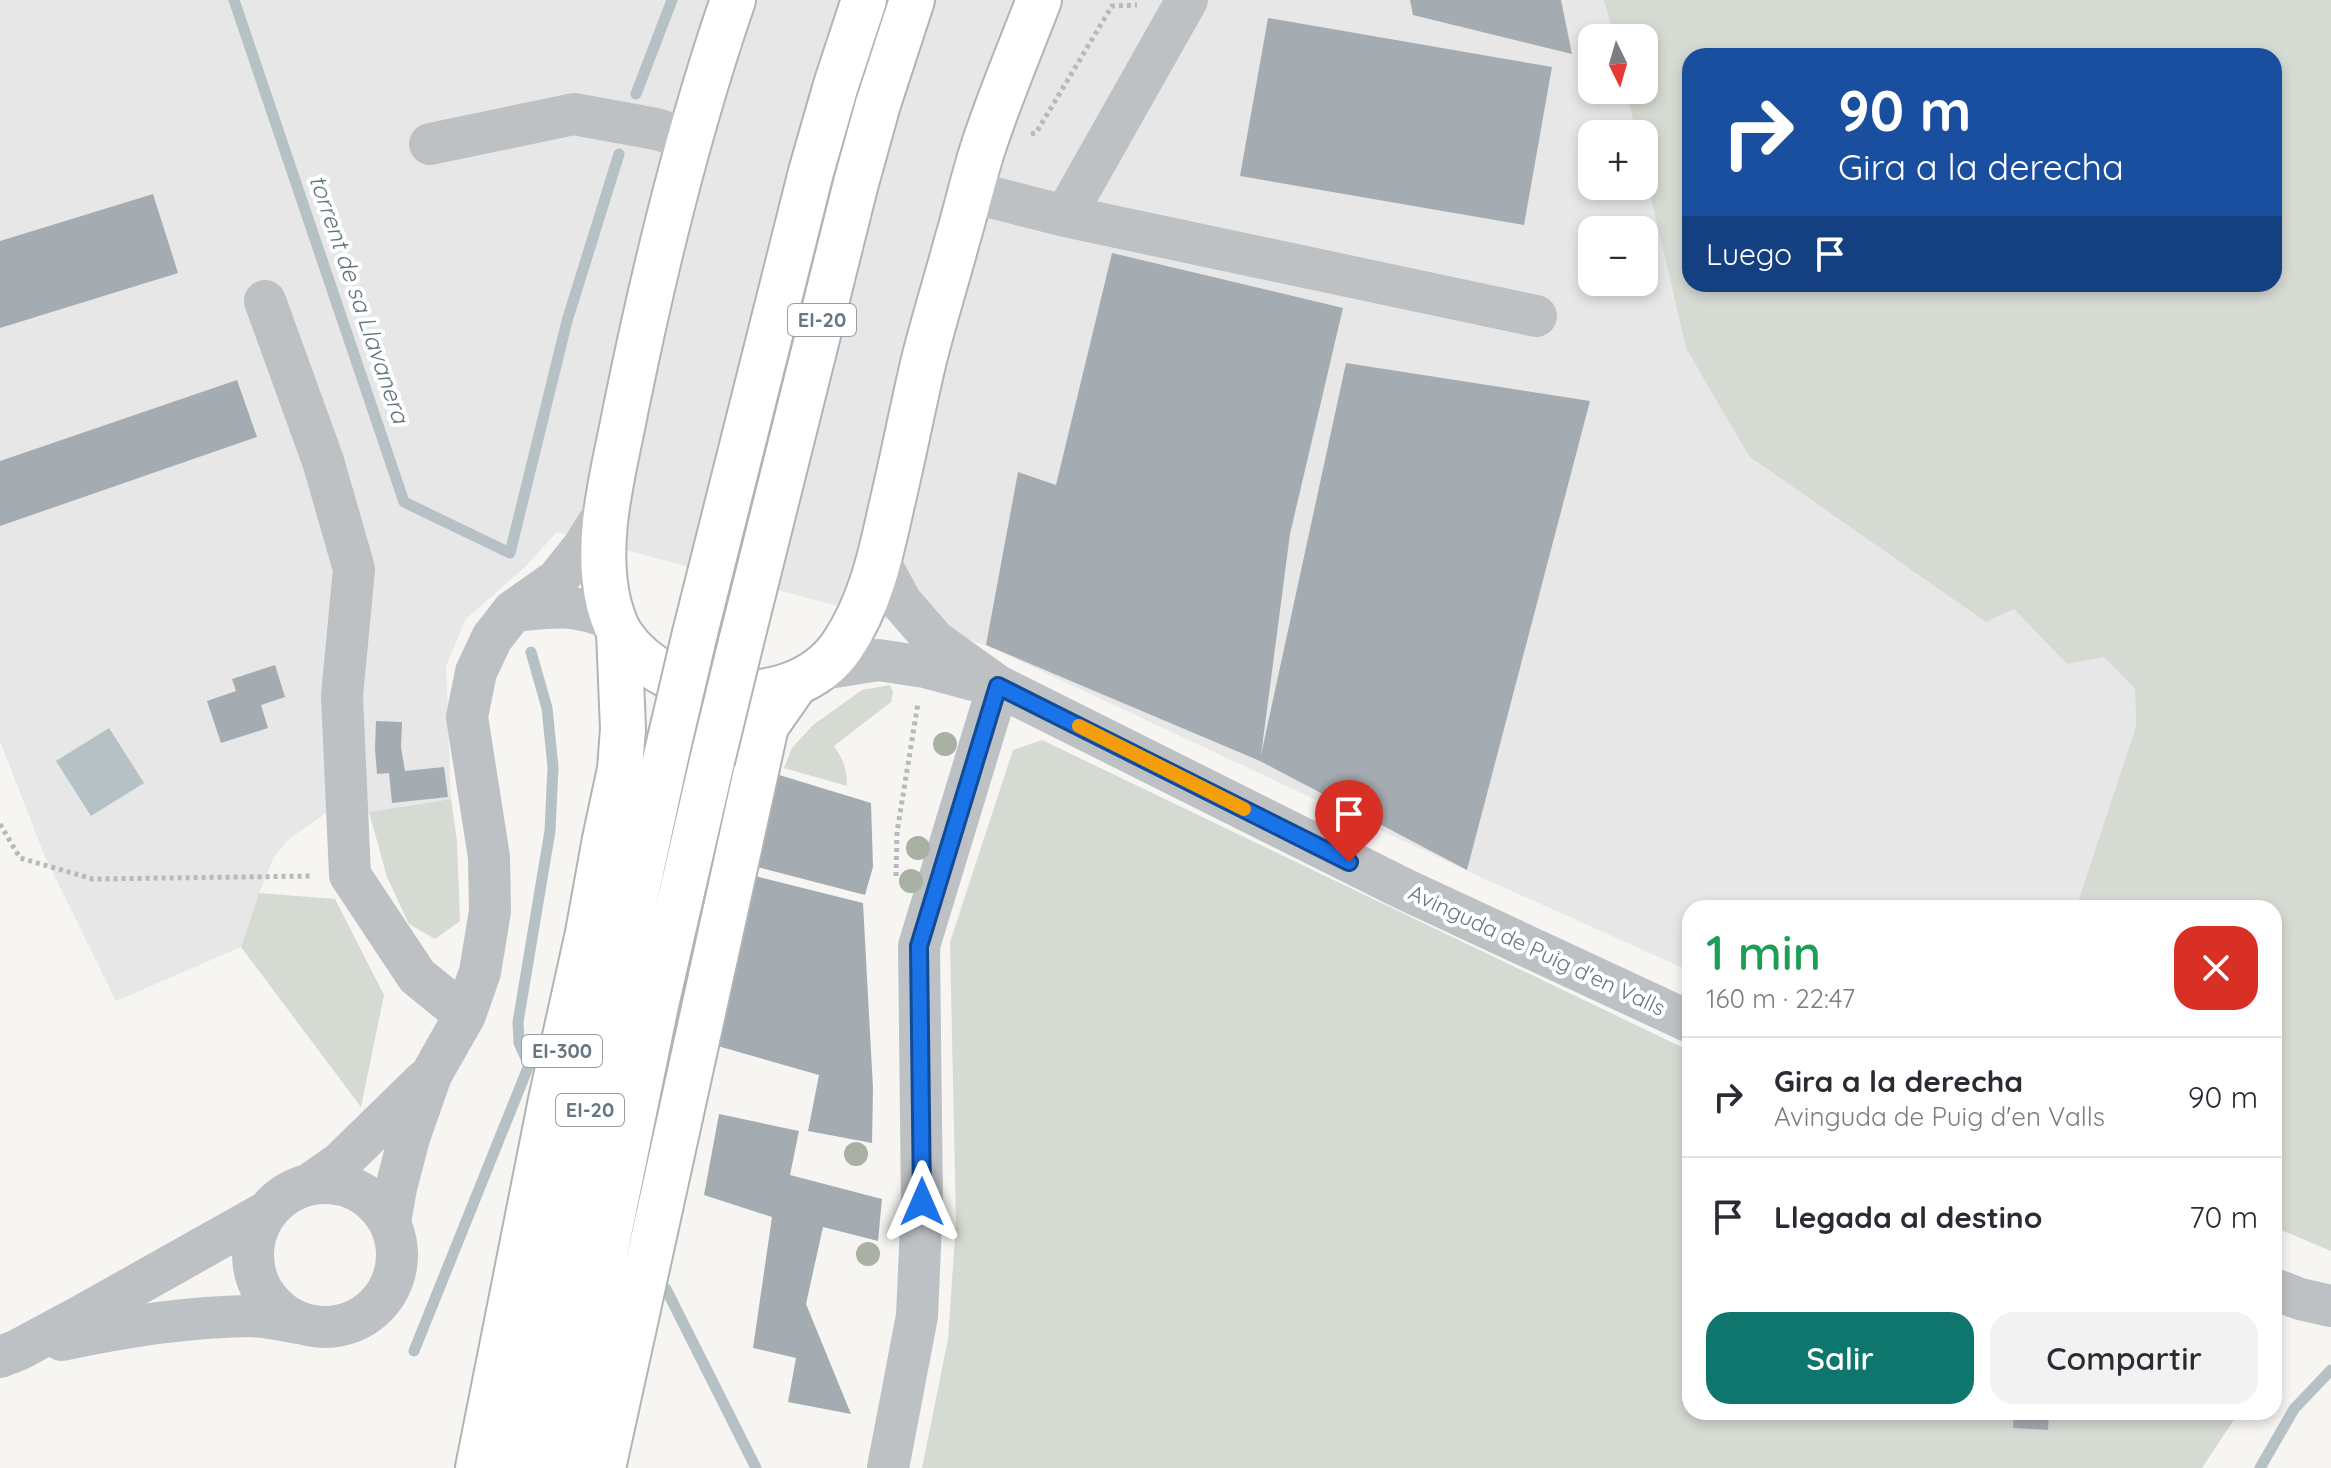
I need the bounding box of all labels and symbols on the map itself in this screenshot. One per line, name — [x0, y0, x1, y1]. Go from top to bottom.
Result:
north arrow — [1578, 24, 1658, 104]
water label: torrent de sa Llavanera — [303, 171, 417, 428]
road number: EI-20 — [788, 304, 856, 336]
pin — [1315, 780, 1383, 862]
street label: Avinguda de Puig d'en Valls — [1404, 878, 1670, 1022]
road number: EI-300 — [522, 1035, 602, 1067]
road number: EI-20 — [556, 1094, 624, 1126]
position arrow — [880, 1160, 964, 1244]

